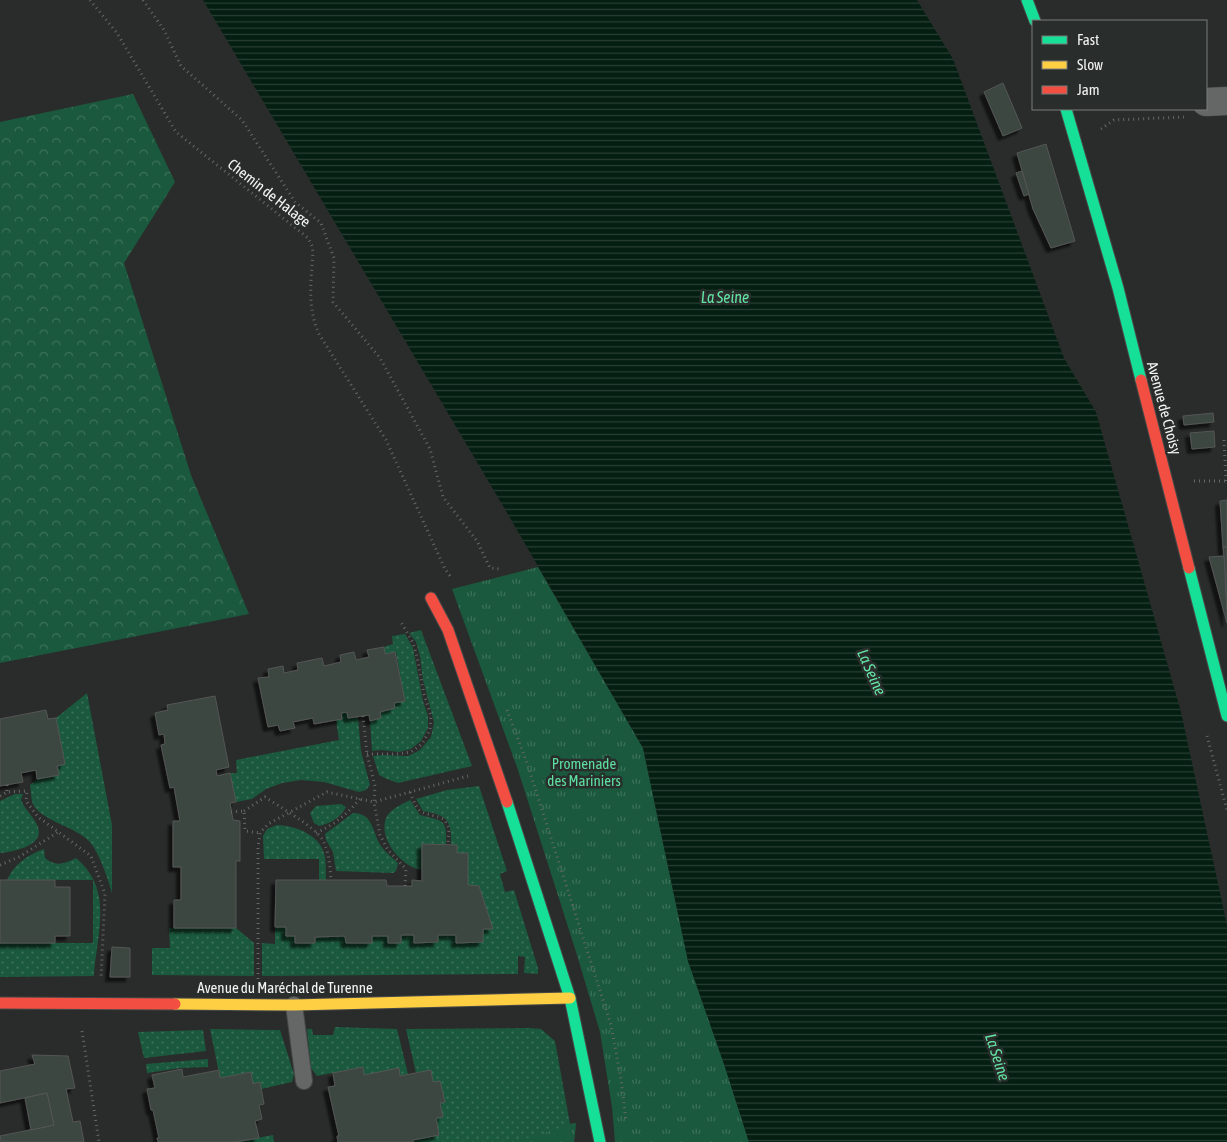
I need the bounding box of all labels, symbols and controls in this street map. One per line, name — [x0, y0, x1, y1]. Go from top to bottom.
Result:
legend — [1032, 20, 1207, 110]
text: Fast — [1077, 31, 1099, 48]
text: Slow — [1077, 56, 1103, 73]
text: Jam — [1077, 81, 1100, 98]
street label: Chemin de Halage — [225, 155, 314, 230]
water label: La Seine — [701, 288, 749, 306]
street label: Avenue de Choisy — [1144, 360, 1185, 456]
water label: La Seine — [854, 646, 890, 698]
park label: Promenade des Mariniers — [547, 755, 621, 789]
street label: Avenue du Maréchal de Turenne — [197, 979, 373, 996]
water label: La Seine — [982, 1031, 1014, 1083]

